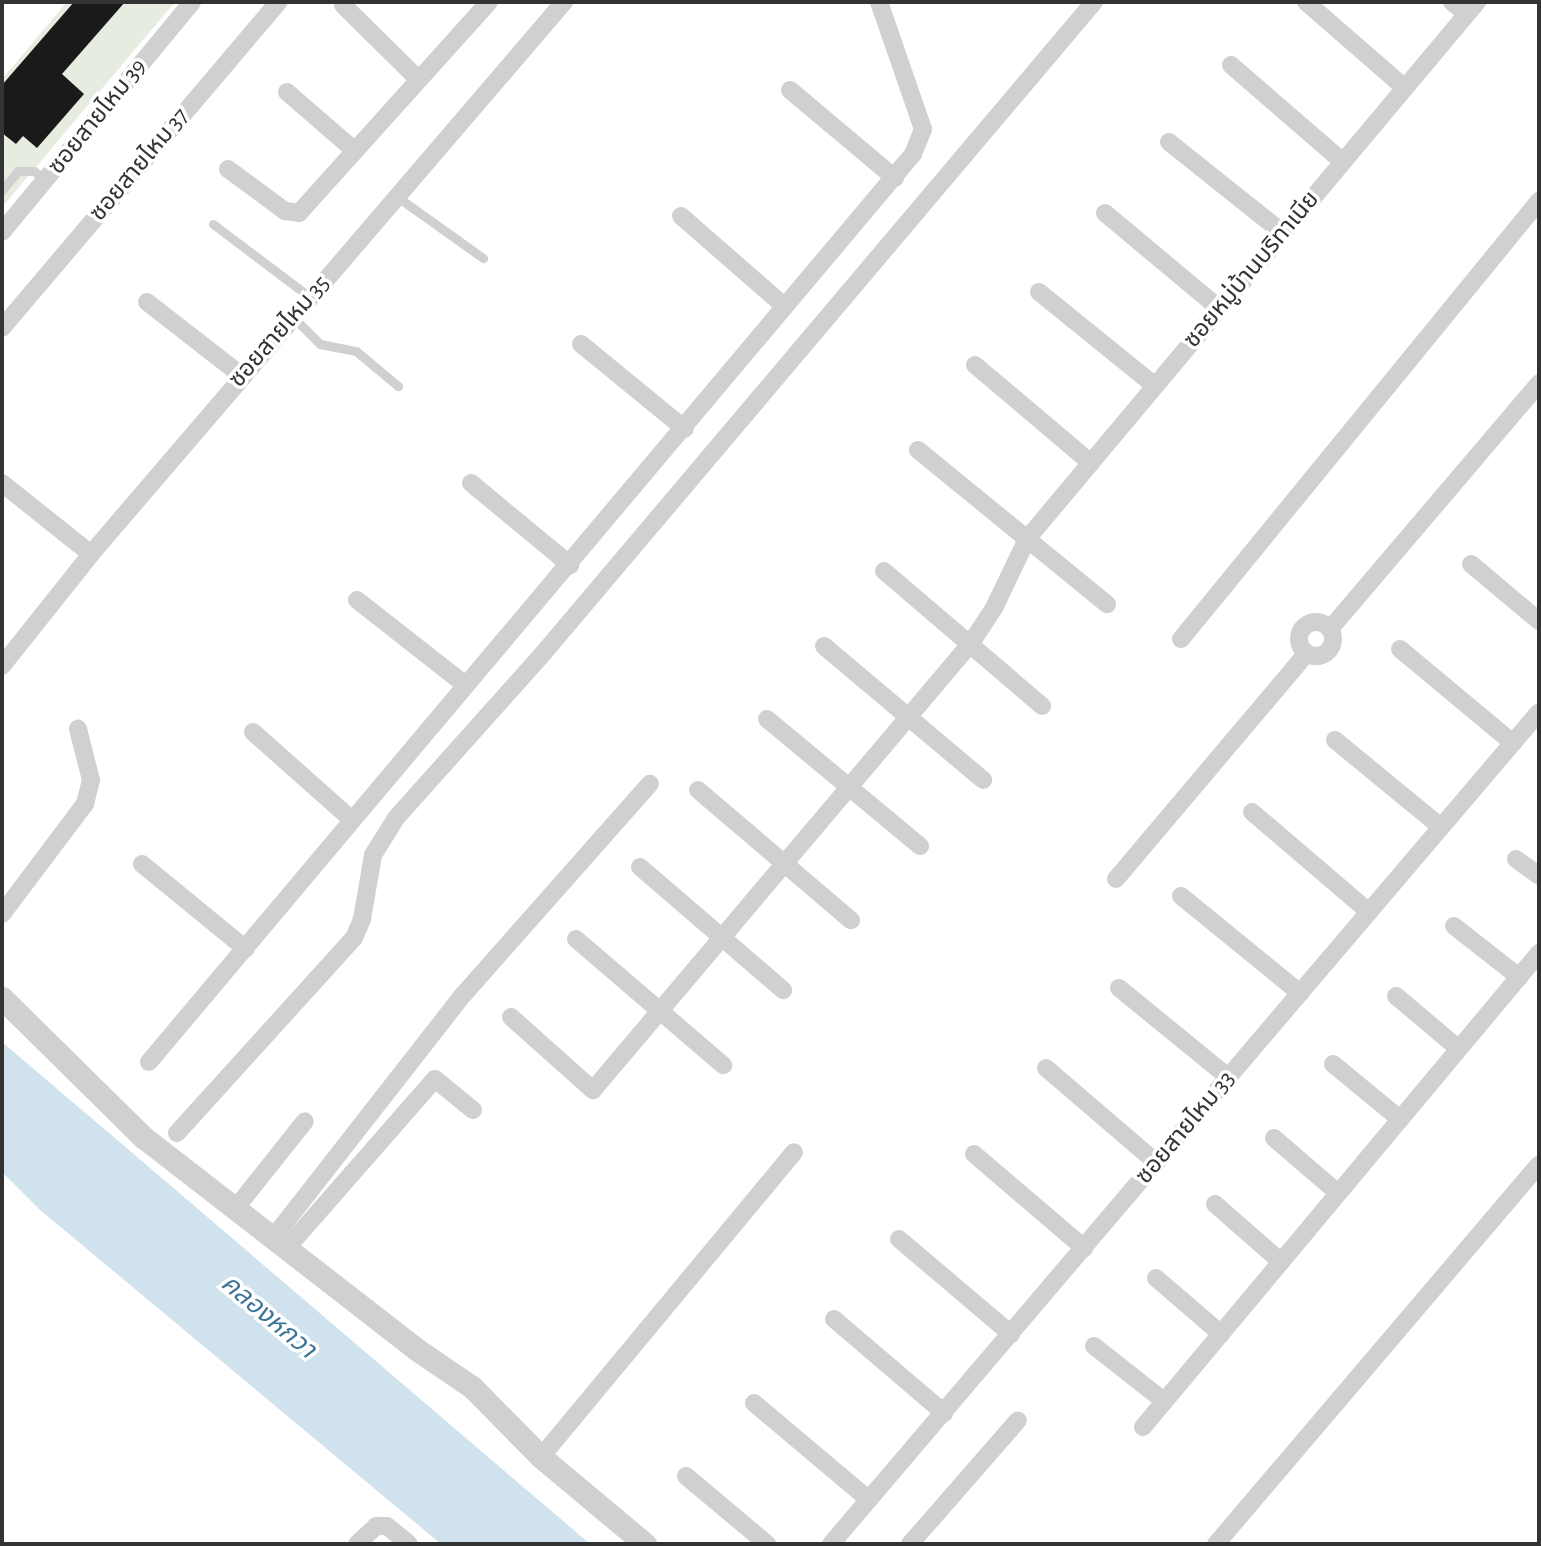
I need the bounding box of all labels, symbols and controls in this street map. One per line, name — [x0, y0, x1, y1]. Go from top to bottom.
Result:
street label: ซอยสายไหม 39 — [43, 53, 153, 181]
street label: ซอยสายไหม 37 — [84, 102, 196, 228]
street label: ซอยหมู่บ้านบริทาเนีย — [1178, 186, 1326, 354]
street label: ซอยสายไหม 35 — [224, 270, 336, 394]
street label: ซอยสายไหม 33 — [1130, 1066, 1242, 1190]
water label: คลองหกวา — [214, 1268, 322, 1366]

